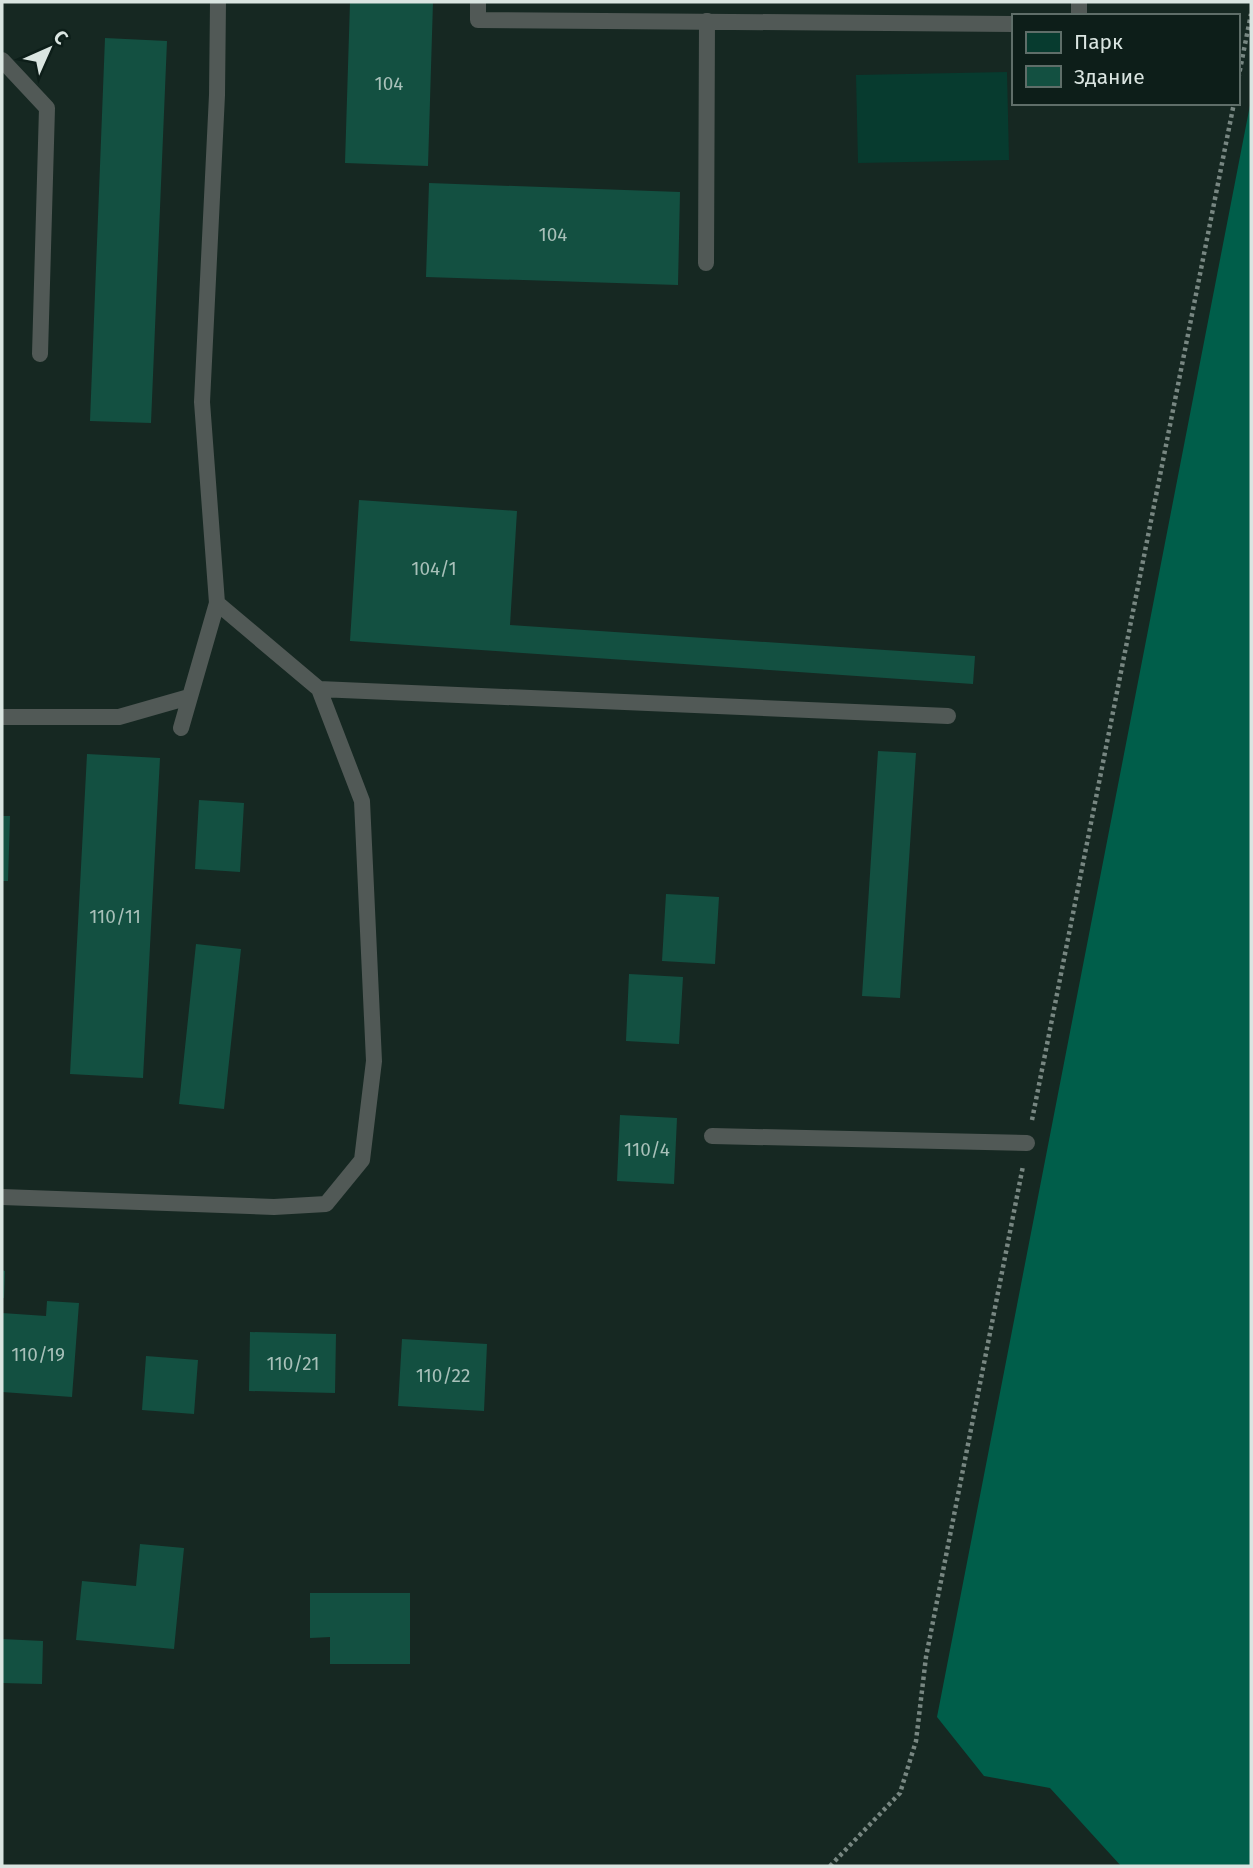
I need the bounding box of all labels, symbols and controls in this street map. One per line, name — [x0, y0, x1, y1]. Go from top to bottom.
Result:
north arrow — [14, 14, 84, 84]
legend — [1012, 14, 1239, 105]
text: С — [49, 25, 73, 49]
text: Парк — [1074, 29, 1123, 55]
text: Здание — [1074, 64, 1145, 90]
house number: 104 — [375, 72, 403, 95]
house number: 104 — [539, 223, 567, 246]
house number: 104/1 — [411, 557, 457, 580]
house number: 110/11 — [89, 905, 141, 928]
house number: 110/4 — [624, 1138, 670, 1161]
house number: 110/19 — [11, 1343, 65, 1366]
house number: 110/21 — [266, 1352, 320, 1375]
house number: 110/22 — [416, 1364, 470, 1387]

